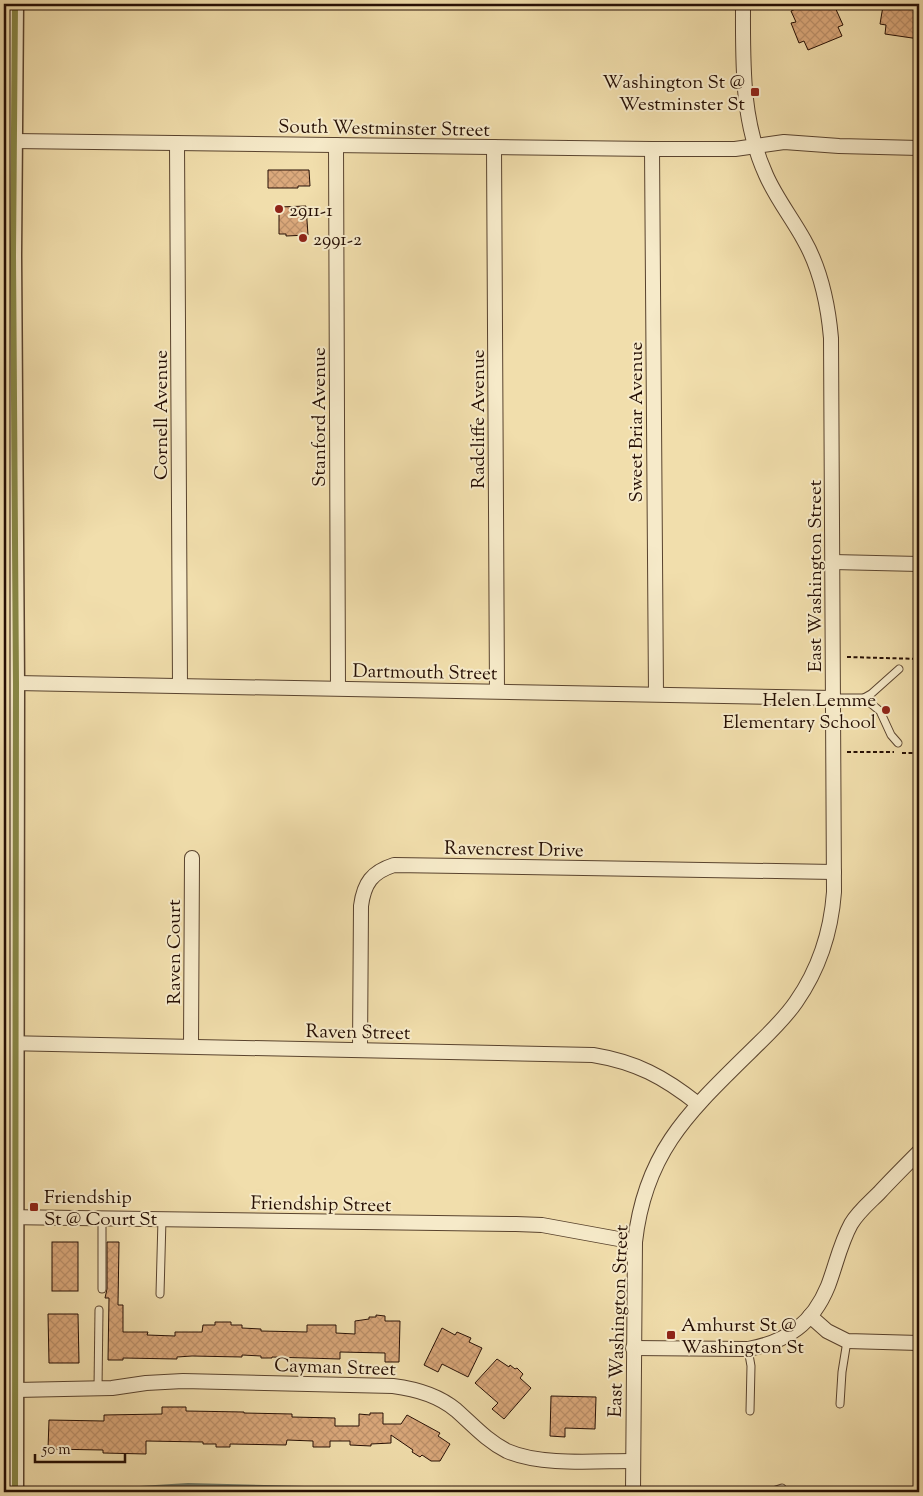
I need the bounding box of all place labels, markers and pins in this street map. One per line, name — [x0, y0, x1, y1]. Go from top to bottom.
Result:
place label: Washington St @ Westminster St — [602, 70, 746, 119]
marker: Washington St @ Westminster St — [749, 86, 761, 98]
place label: 2911-1 — [289, 198, 333, 225]
marker: 2911-1 — [273, 203, 285, 215]
place label: 2991-2 — [313, 227, 362, 254]
marker: 2991-2 — [297, 232, 309, 244]
place label: Helen Lemme Elementary School — [723, 688, 876, 737]
marker: Helen Lemme Elementary School — [880, 704, 892, 716]
place label: Friendship St @ Court St — [44, 1185, 158, 1234]
marker: Friendship St @ Court St — [28, 1201, 40, 1213]
place label: Amhurst St @ Washington St — [681, 1313, 805, 1362]
marker: Amhurst St @ Washington St — [665, 1329, 677, 1341]

